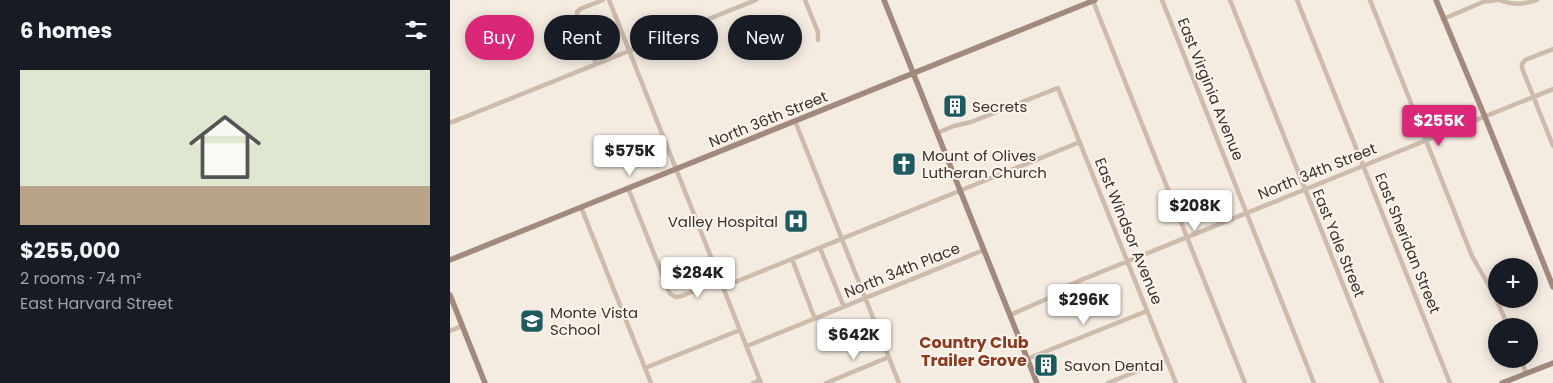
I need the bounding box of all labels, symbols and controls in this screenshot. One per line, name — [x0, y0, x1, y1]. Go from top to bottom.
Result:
chip: Buy — [465, 15, 534, 60]
chip: Rent — [544, 15, 620, 60]
chip: Filters — [630, 15, 718, 60]
chip: New — [728, 15, 802, 60]
street label: East Virginia Avenue — [1173, 15, 1249, 163]
text: 6 homes — [20, 16, 112, 45]
icon: filters — [402, 16, 430, 44]
street label: North 36th Street — [706, 86, 830, 152]
building icon: Secrets — [942, 93, 968, 119]
place label: Secrets — [972, 96, 1028, 117]
icon: home — [180, 102, 270, 192]
pin: $255K — [1404, 104, 1474, 147]
text: $255K — [1413, 109, 1465, 132]
pin: $575K — [595, 134, 665, 177]
street label: North 34th Street — [1255, 138, 1379, 204]
text: $575K — [604, 139, 656, 162]
place label: Mount of Olives Lutheran Church — [922, 145, 1047, 183]
church icon: Mount of Olives Lutheran Church — [891, 151, 917, 177]
street label: East Windsor Avenue — [1090, 154, 1168, 308]
street label: East Sheridan Street — [1370, 170, 1446, 316]
street label: East Yale Street — [1308, 186, 1370, 300]
pin: $208K — [1160, 190, 1230, 232]
text: $208K — [1169, 194, 1221, 217]
hospital icon: Valley Hospital — [783, 208, 809, 234]
place label: Valley Hospital — [668, 211, 778, 232]
text: $255,000 — [20, 236, 120, 265]
street label: North 34th Place — [841, 237, 963, 303]
pin: $284K — [663, 256, 733, 299]
map controls — [1488, 258, 1538, 368]
button: + — [1488, 258, 1538, 308]
text: $284K — [672, 261, 724, 284]
text: 2 rooms · 74 m² — [20, 267, 142, 290]
pin: $296K — [1049, 284, 1119, 326]
text: $296K — [1059, 288, 1109, 311]
text: East Harvard Street — [20, 292, 173, 315]
place label: Monte Vista School — [550, 302, 638, 340]
school or university icon: Monte Vista School — [519, 308, 545, 334]
pin: $642K — [819, 318, 889, 361]
button: − — [1488, 318, 1538, 368]
text: $642K — [828, 323, 880, 346]
district label: Country Club Trailer Grove — [919, 331, 1029, 372]
building icon: Savon Dental — [1033, 352, 1059, 378]
place label: Savon Dental — [1064, 355, 1163, 376]

